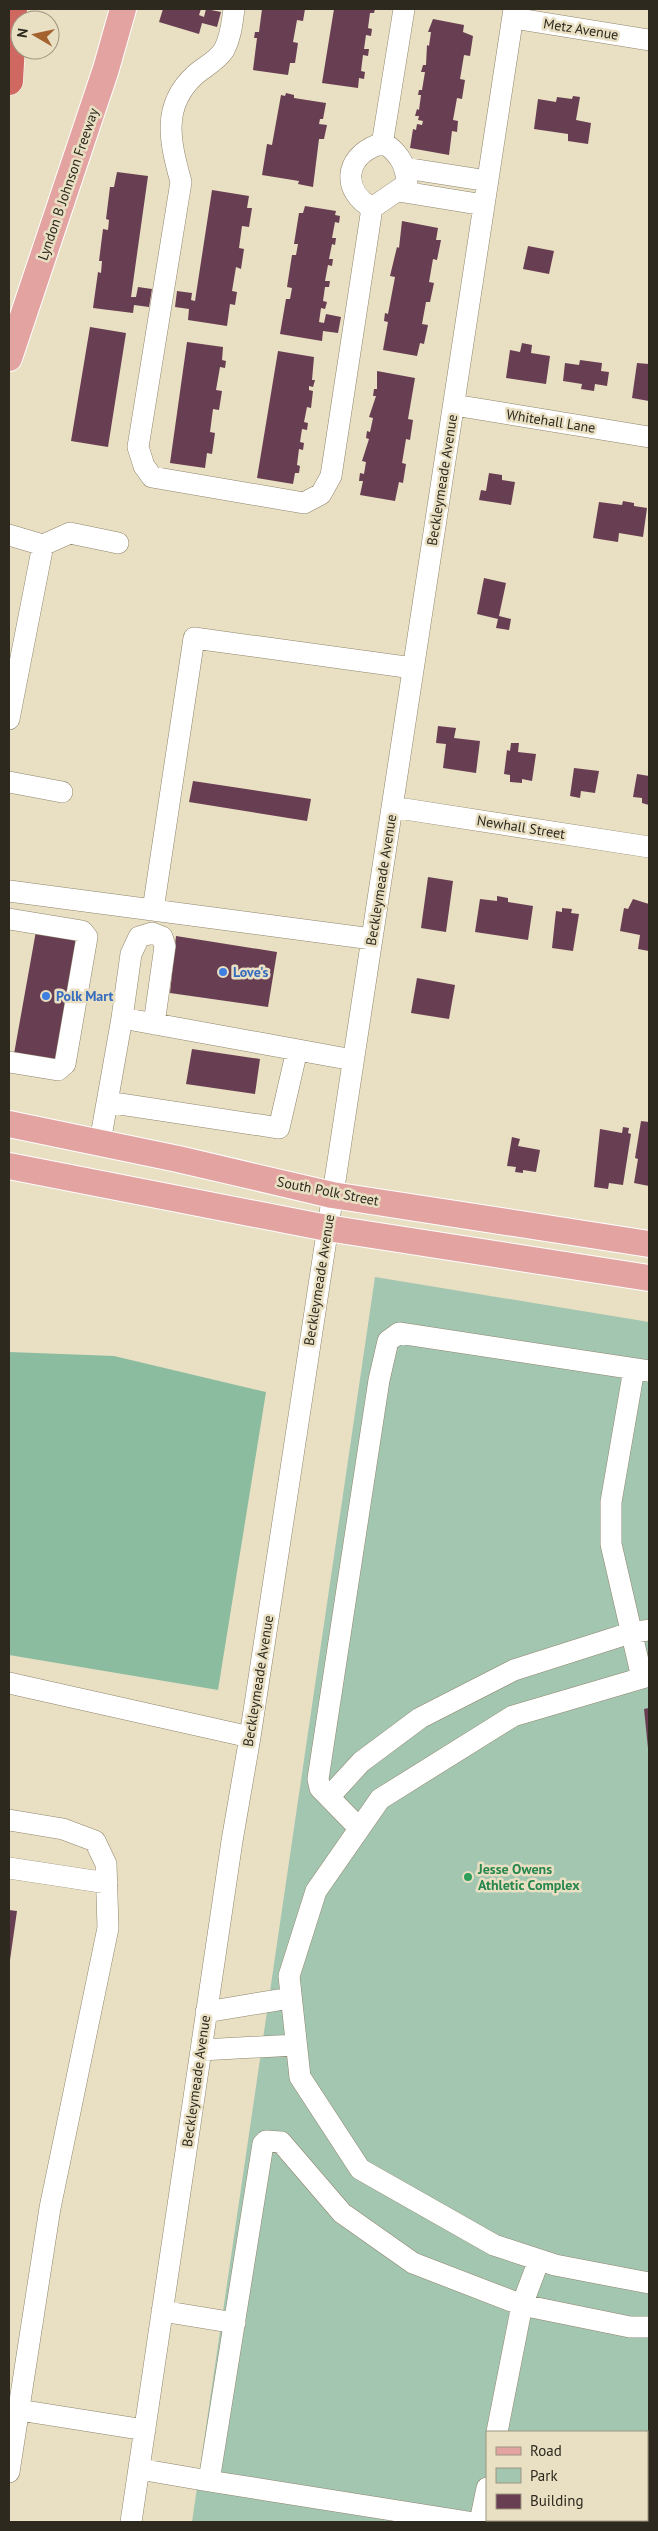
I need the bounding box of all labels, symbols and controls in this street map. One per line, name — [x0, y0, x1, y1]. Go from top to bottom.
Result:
north arrow — [10, 10, 60, 60]
street label: Metz Avenue — [542, 14, 620, 44]
text: N — [13, 27, 32, 39]
street label: Lyndon B Johnson Freeway — [33, 105, 103, 262]
street label: Whitehall Lane — [505, 405, 597, 437]
street label: Beckleymeade Avenue — [423, 413, 461, 547]
street label: Newhall Street — [476, 811, 567, 843]
street label: Beckleymeade Avenue — [362, 813, 400, 947]
place label: Love's — [233, 963, 269, 981]
marker: Love's — [217, 966, 229, 978]
place label: Polk Mart — [56, 987, 114, 1005]
marker: Polk Mart — [40, 990, 52, 1002]
street label: South Polk Street — [276, 1172, 381, 1210]
street label: Beckleymeade Avenue — [300, 1213, 338, 1347]
street label: Beckleymeade Avenue — [239, 1614, 277, 1748]
place label: Jesse Owens Athletic Complex — [477, 1860, 580, 1894]
marker: Jesse Owens Athletic Complex — [462, 1871, 474, 1883]
street label: Beckleymeade Avenue — [178, 2014, 214, 2148]
legend — [486, 2431, 648, 2521]
text: Road — [530, 2441, 562, 2460]
text: Park — [530, 2466, 558, 2485]
text: Building — [530, 2491, 584, 2510]

